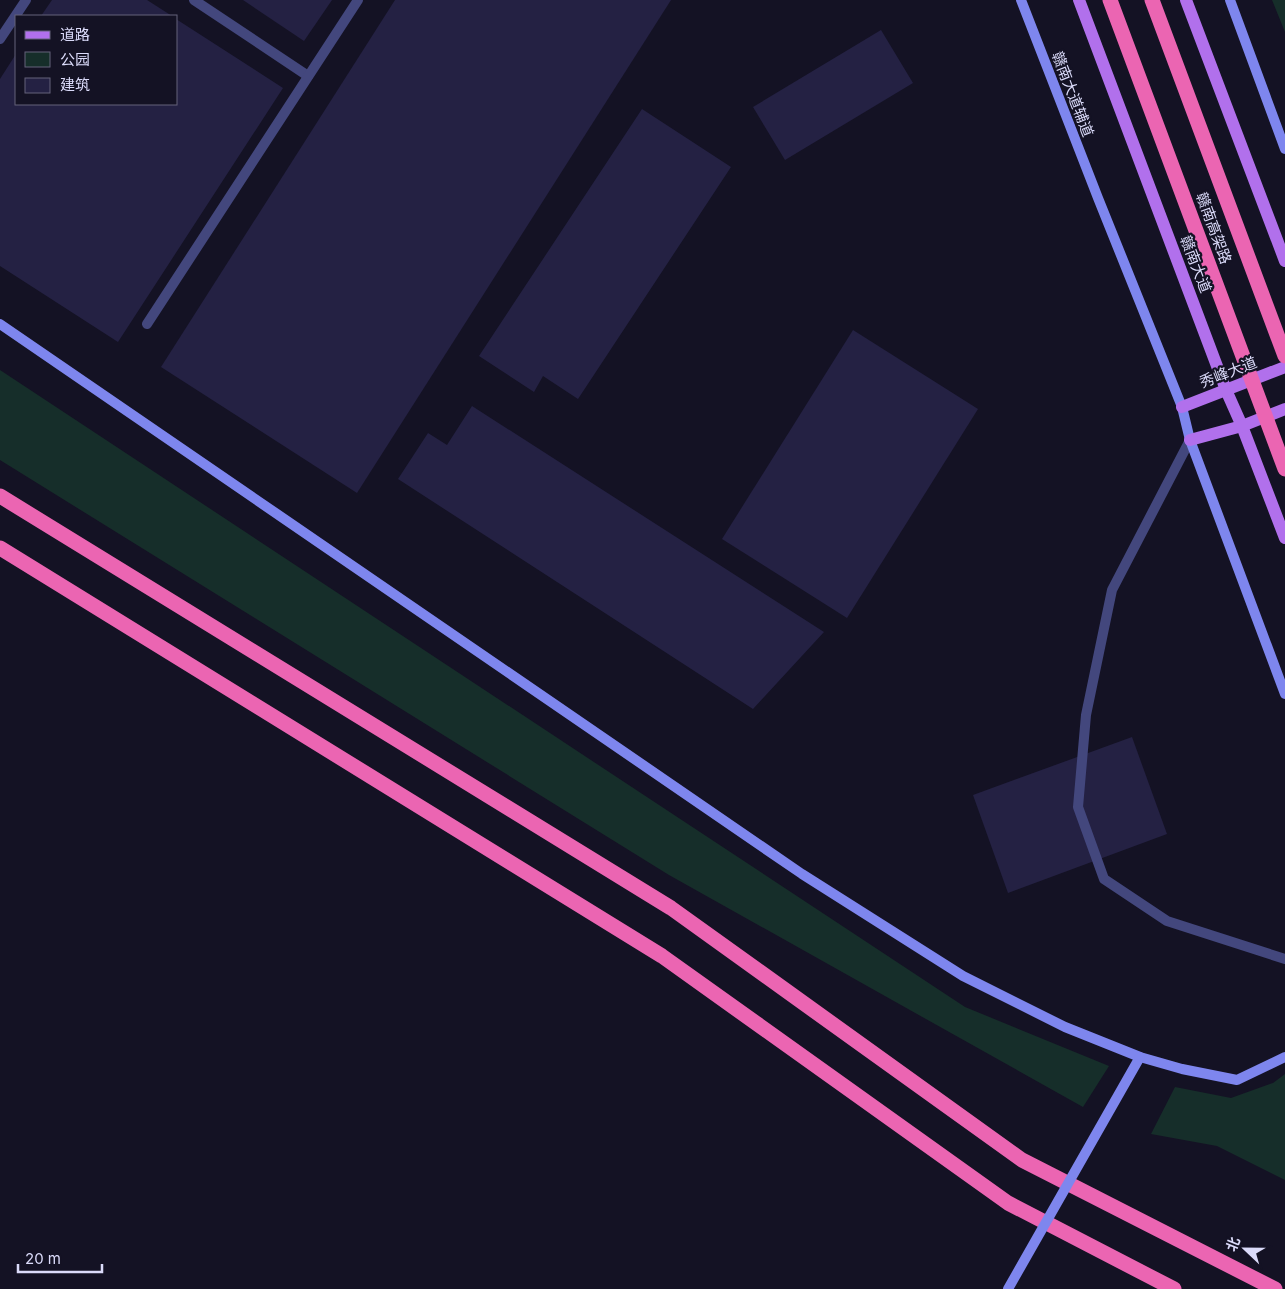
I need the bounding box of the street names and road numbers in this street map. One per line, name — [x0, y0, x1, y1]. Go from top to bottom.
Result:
street label: 赣南大道辅道 — [1048, 49, 1098, 139]
street label: 赣南高架路 — [1192, 190, 1236, 266]
street label: 赣南大道 — [1176, 233, 1216, 295]
street label: 秀峰大道 — [1197, 352, 1259, 392]

